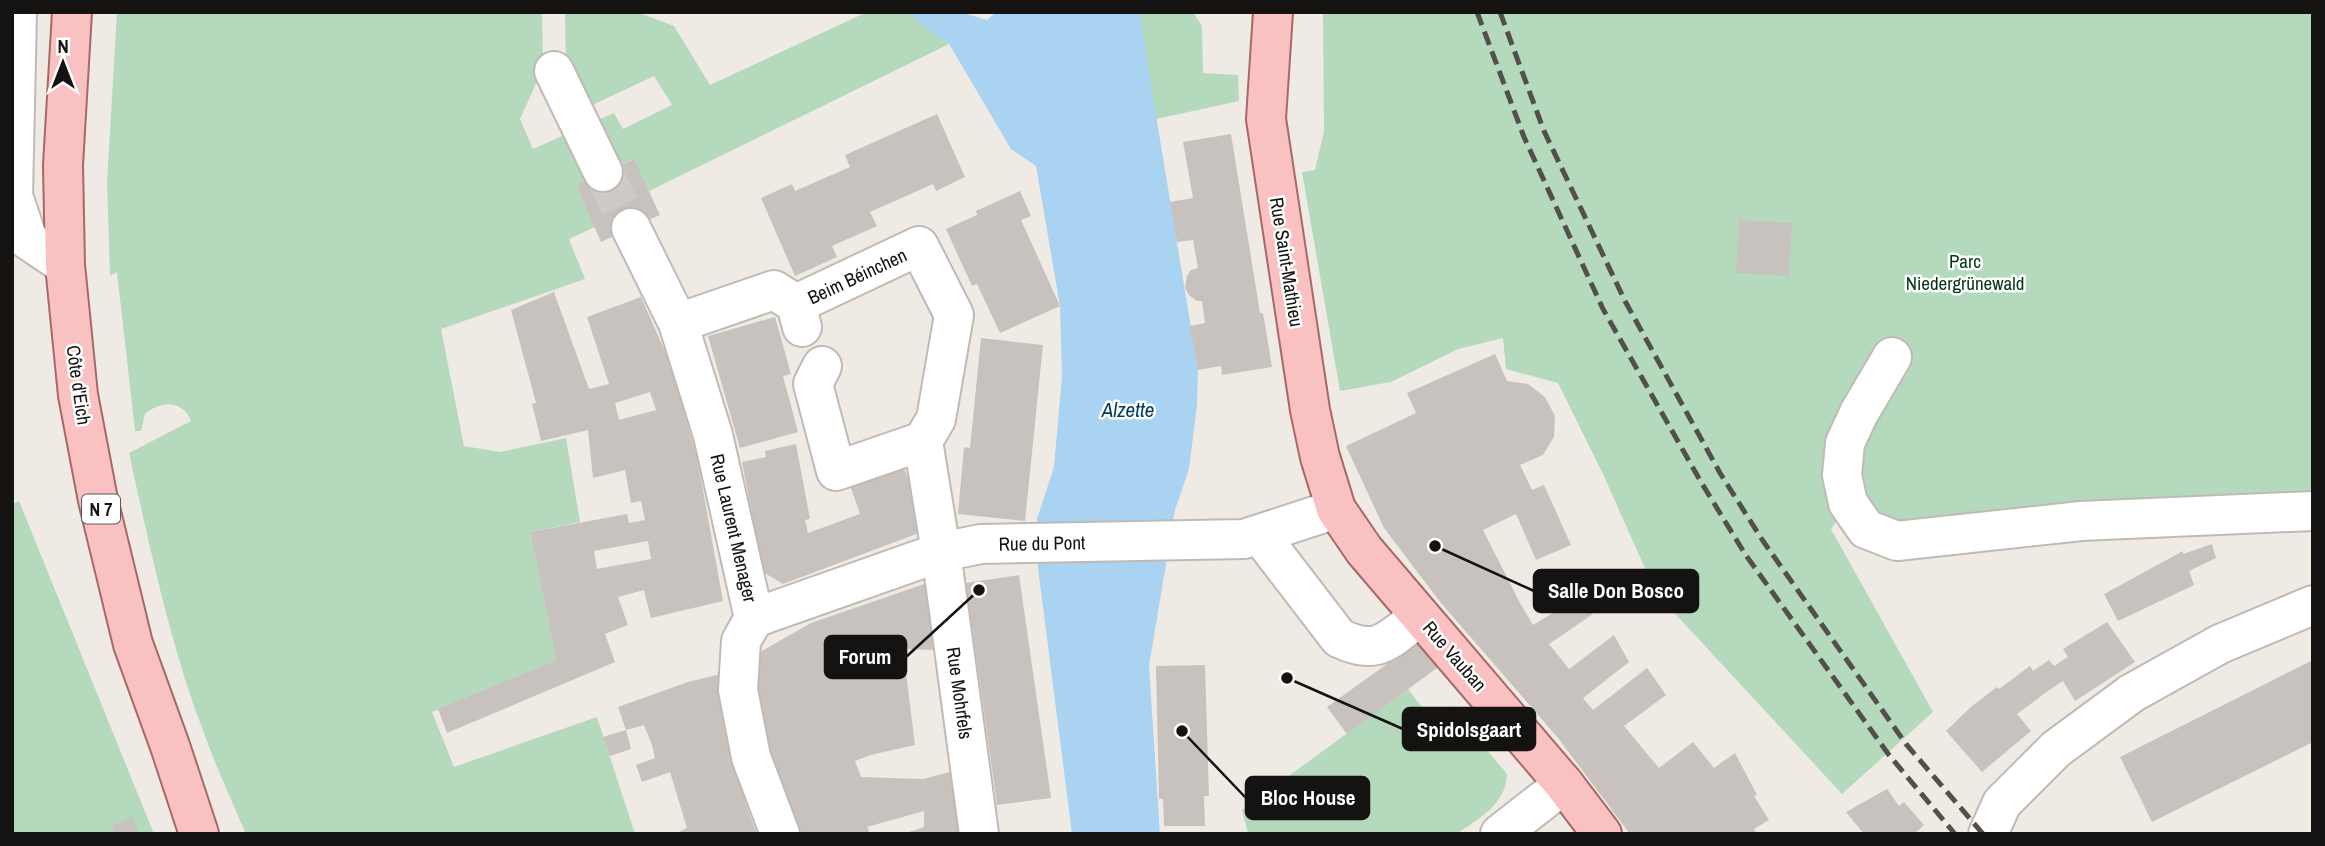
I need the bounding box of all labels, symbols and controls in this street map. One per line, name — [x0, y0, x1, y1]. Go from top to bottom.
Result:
north arrow — [28, 28, 98, 98]
text: N — [57, 33, 69, 59]
street label: Rue Saint-Mathieu — [1264, 195, 1310, 329]
street label: Beim Béinchen — [803, 242, 911, 310]
park label: Parc Niedergrünewald — [1906, 248, 2024, 296]
street label: Côte d'Eich — [61, 344, 97, 426]
water label: Alzette — [1101, 395, 1154, 424]
street label: Rue Laurent Menager — [704, 451, 764, 606]
road number: N 7 — [82, 494, 120, 524]
street label: Rue du Pont — [998, 529, 1086, 557]
callout: Salle Don Bosco — [1534, 570, 1698, 612]
text: Salle Don Bosco — [1548, 576, 1684, 605]
street label: Rue Vauban — [1417, 615, 1493, 697]
callout: Forum — [825, 636, 906, 678]
text: Forum — [839, 642, 891, 671]
street label: Rue Mohrfels — [941, 645, 979, 741]
callout: Spidolsgaart — [1403, 708, 1535, 750]
text: Spidolsgaart — [1417, 715, 1521, 744]
callout: Bloc House — [1246, 777, 1369, 819]
text: Bloc House — [1261, 783, 1355, 812]

